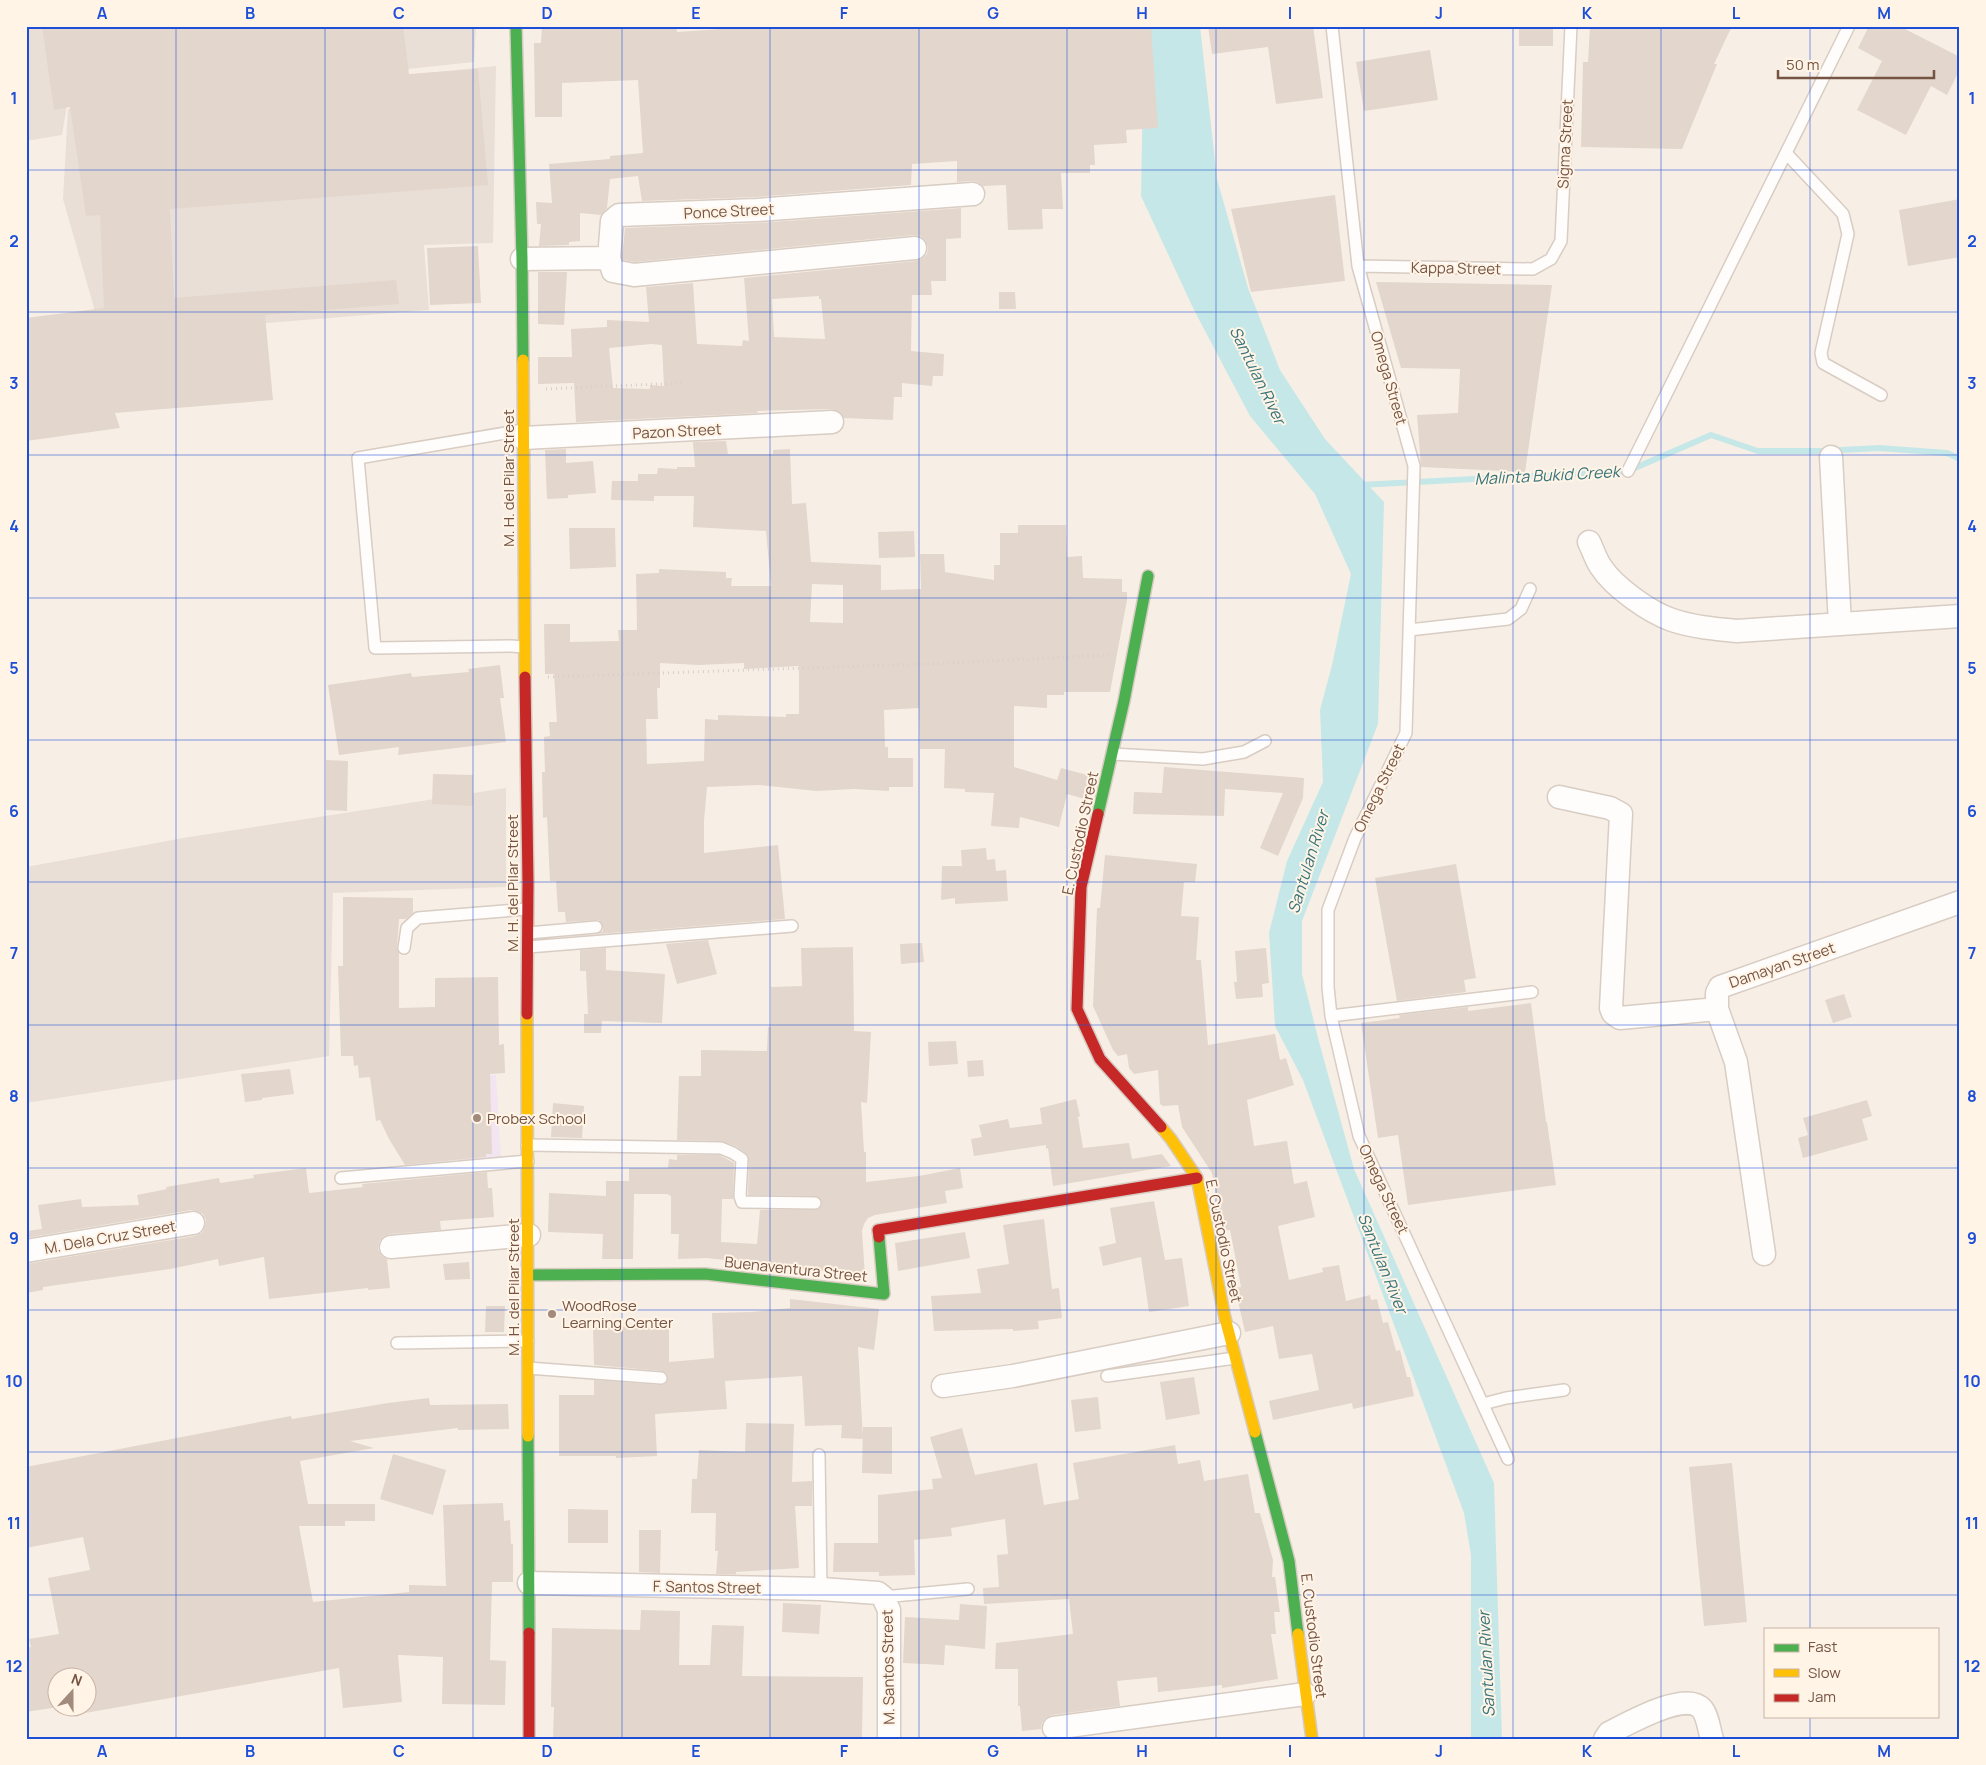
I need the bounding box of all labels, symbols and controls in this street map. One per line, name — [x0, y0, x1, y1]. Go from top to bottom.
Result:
text: A — [97, 2, 108, 24]
text: B — [245, 2, 255, 24]
text: C — [393, 2, 405, 24]
text: D — [541, 2, 553, 24]
text: E — [691, 2, 701, 24]
text: F — [840, 2, 849, 24]
text: G — [987, 2, 999, 24]
text: H — [1136, 2, 1148, 24]
text: I — [1288, 2, 1292, 24]
text: J — [1435, 2, 1443, 24]
text: K — [1582, 2, 1593, 24]
text: L — [1732, 2, 1741, 24]
text: M — [1877, 2, 1891, 24]
scale bar — [1778, 48, 1935, 80]
text: 50 m — [1786, 54, 1820, 75]
text: 1 — [10, 87, 18, 109]
text: 1 — [1968, 87, 1976, 109]
street label: Sigma Street — [1552, 99, 1578, 189]
street label: Ponce Street — [683, 198, 775, 224]
text: 2 — [9, 230, 19, 252]
text: 2 — [1967, 230, 1977, 252]
street label: Kappa Street — [1411, 257, 1501, 279]
water label: Santulan River — [1225, 322, 1292, 430]
street label: Omega Street — [1366, 329, 1412, 427]
text: 3 — [9, 372, 19, 394]
text: 3 — [1967, 372, 1977, 394]
street label: M. H. del Pilar Street — [498, 409, 519, 547]
street label: Pazon Street — [632, 418, 722, 444]
water label: Malinta Bukid Creek — [1474, 460, 1622, 490]
text: 4 — [9, 515, 19, 537]
text: 4 — [1967, 515, 1977, 537]
text: 5 — [9, 657, 19, 679]
text: 5 — [1967, 657, 1977, 679]
street label: Omega Street — [1348, 740, 1410, 836]
street label: E. Custodio Street — [1057, 769, 1103, 897]
text: 6 — [9, 800, 19, 822]
text: 6 — [1967, 800, 1977, 822]
water label: Santulan River — [1282, 806, 1335, 916]
street label: M. H. del Pilar Street — [502, 814, 523, 952]
street label: Damayan Street — [1726, 937, 1838, 993]
text: 7 — [10, 942, 18, 964]
text: 7 — [1968, 942, 1976, 964]
text: 8 — [9, 1085, 19, 1107]
text: 8 — [1967, 1085, 1977, 1107]
place label: Probex School — [487, 1108, 586, 1129]
marker: Probex School — [471, 1112, 483, 1124]
street label: Omega Street — [1354, 1141, 1414, 1237]
street label: E. Custodio Street — [1201, 1177, 1247, 1305]
water label: Santulan River — [1353, 1210, 1414, 1318]
street label: M. Dela Cruz Street — [43, 1215, 177, 1259]
street label: M. H. del Pilar Street — [503, 1218, 524, 1356]
text: 9 — [9, 1227, 19, 1249]
text: 9 — [1967, 1227, 1977, 1249]
street label: Buenaventura Street — [723, 1251, 869, 1287]
place label: WoodRose Learning Center — [562, 1295, 674, 1333]
marker: WoodRose Learning Center — [546, 1308, 558, 1320]
text: 10 — [5, 1370, 23, 1392]
text: 10 — [1963, 1370, 1981, 1392]
text: 11 — [7, 1512, 21, 1534]
text: 11 — [1965, 1512, 1979, 1534]
street label: E. Custodio Street — [1296, 1572, 1332, 1700]
street label: F. Santos Street — [653, 1576, 761, 1598]
water label: Santulan River — [1472, 1608, 1500, 1718]
street label: M. Santos Street — [876, 1609, 900, 1725]
legend — [1764, 1628, 1938, 1718]
text: Fast — [1808, 1636, 1837, 1657]
text: 12 — [6, 1655, 22, 1677]
text: 12 — [1964, 1655, 1980, 1677]
text: Slow — [1808, 1662, 1841, 1683]
north arrow — [48, 1668, 98, 1718]
text: N — [69, 1669, 85, 1690]
text: Jam — [1808, 1686, 1836, 1707]
text: A — [97, 1740, 108, 1762]
text: B — [245, 1740, 255, 1762]
text: C — [393, 1740, 405, 1762]
text: D — [541, 1740, 553, 1762]
text: E — [691, 1740, 701, 1762]
text: F — [840, 1740, 849, 1762]
text: G — [987, 1740, 999, 1762]
text: H — [1136, 1740, 1148, 1762]
text: I — [1288, 1740, 1292, 1762]
text: J — [1435, 1740, 1443, 1762]
text: K — [1582, 1740, 1593, 1762]
text: L — [1732, 1740, 1741, 1762]
text: M — [1877, 1740, 1891, 1762]

